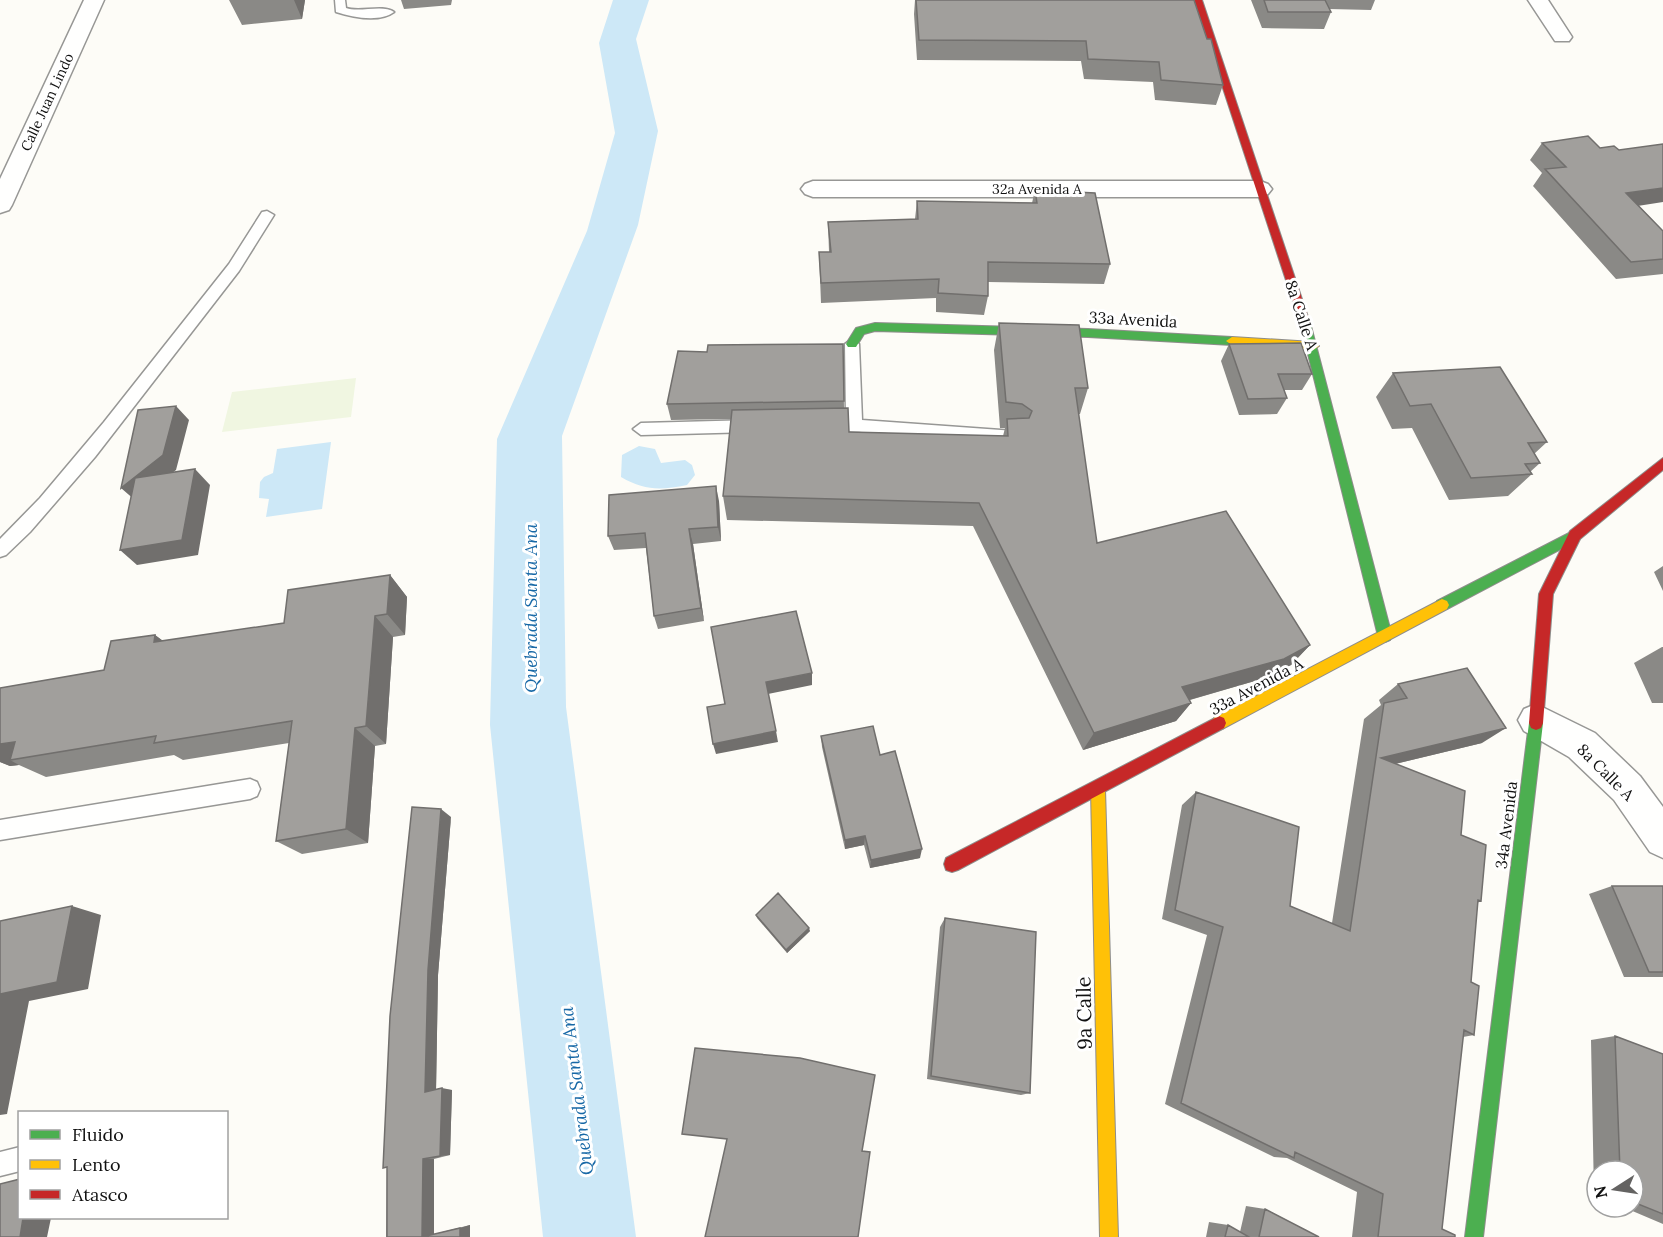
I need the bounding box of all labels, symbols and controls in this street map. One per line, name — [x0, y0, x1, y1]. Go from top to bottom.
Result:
street label: Calle Juan Lindo — [16, 50, 78, 154]
street label: 32a Avenida A — [992, 180, 1082, 198]
street label: 8a Calle A — [1281, 277, 1323, 353]
street label: 33a Avenida — [1088, 307, 1178, 331]
water label: Quebrada Santa Ana — [519, 523, 542, 693]
street label: 33a Avenida A — [1206, 653, 1307, 719]
street label: 8a Calle A — [1573, 739, 1639, 805]
street label: 34a Avenida — [1491, 780, 1521, 870]
street label: 9a Calle — [1070, 976, 1097, 1050]
water label: Quebrada Santa Ana — [555, 1005, 598, 1177]
legend — [18, 1111, 228, 1219]
text: Fluido — [72, 1123, 124, 1146]
text: Lento — [72, 1153, 120, 1176]
north arrow — [1585, 1159, 1645, 1219]
text: Atasco — [71, 1183, 128, 1206]
text: N — [1589, 1184, 1611, 1200]

